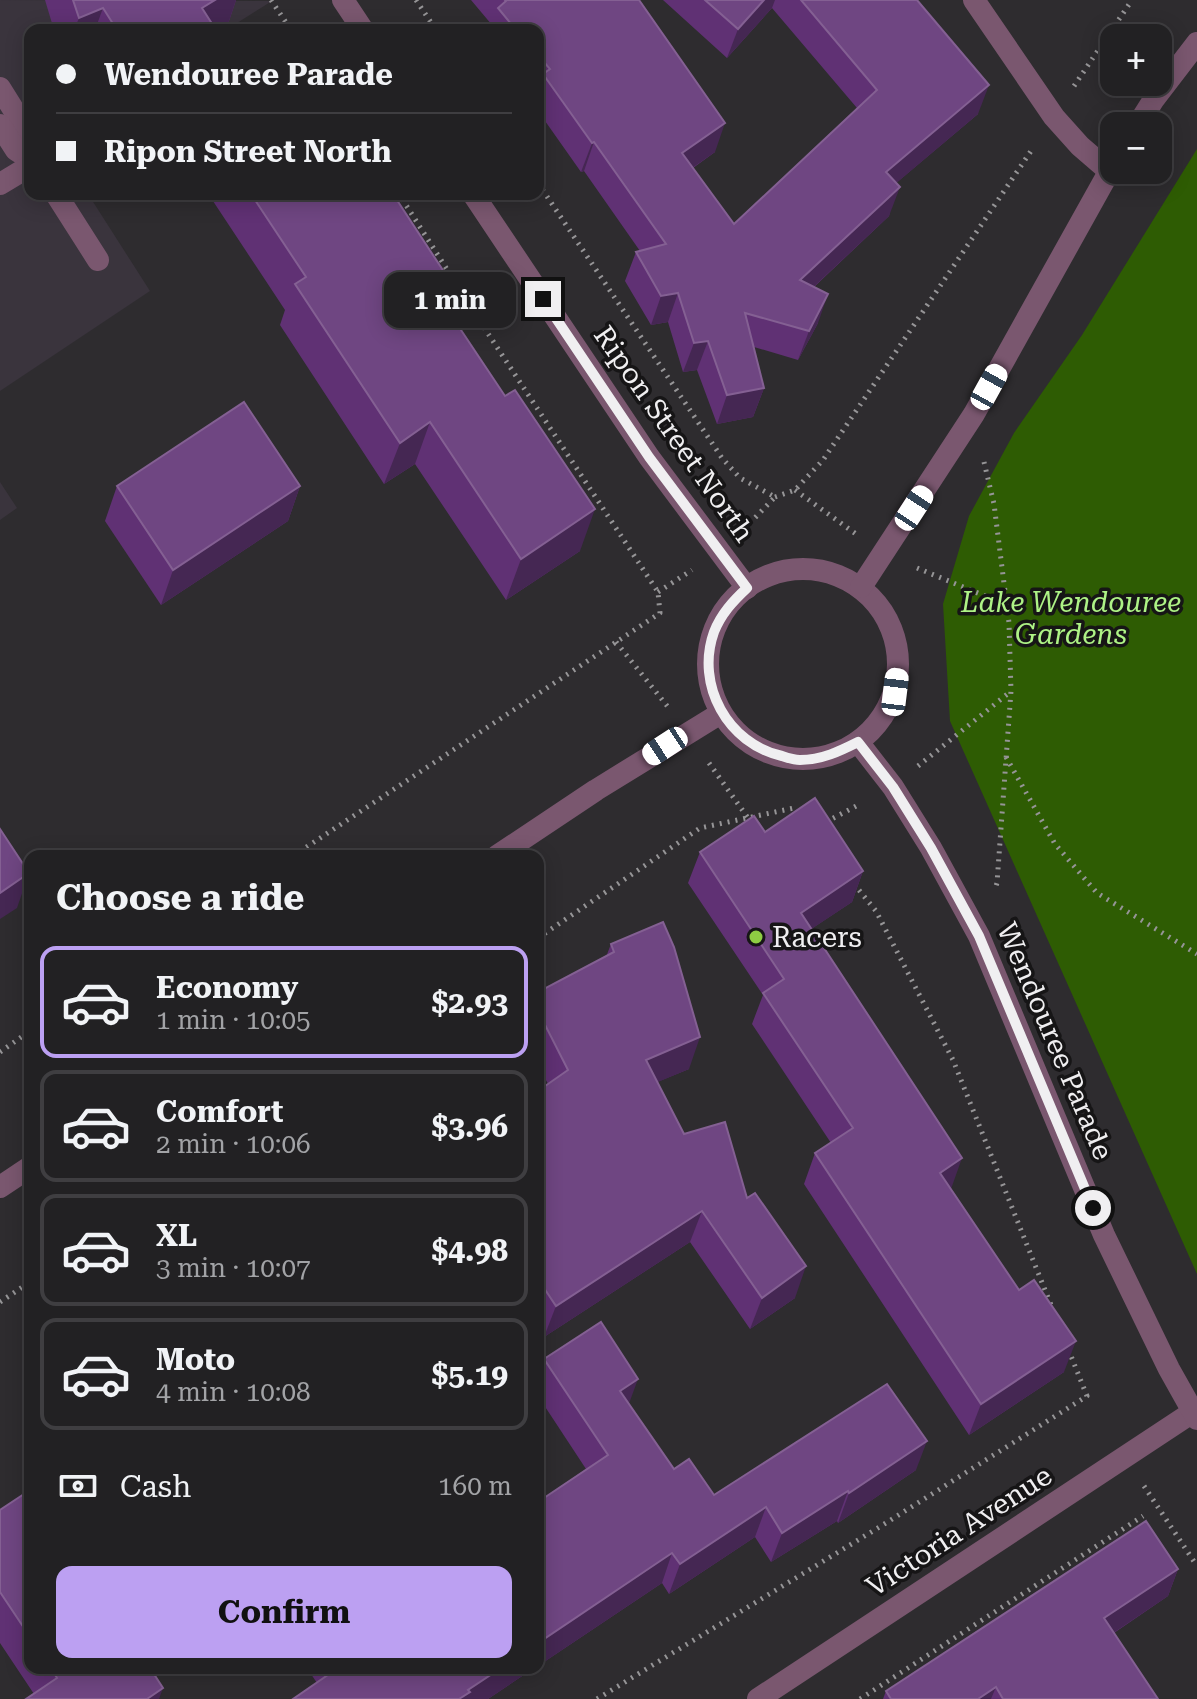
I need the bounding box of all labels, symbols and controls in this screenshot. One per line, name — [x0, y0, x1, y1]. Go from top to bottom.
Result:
map controls — [1100, 24, 1172, 184]
button: + — [1100, 24, 1172, 96]
text: Wendouree Parade — [104, 57, 393, 92]
button: − — [1100, 112, 1172, 184]
text: Ripon Street North — [104, 134, 392, 169]
callout: 1 min — [383, 271, 515, 327]
route end — [525, 281, 561, 317]
text: 1 min — [414, 285, 486, 315]
street label: Ripon Street North — [587, 320, 761, 548]
car — [967, 360, 1011, 414]
car — [891, 481, 937, 535]
park label: Lake Wendouree Gardens — [960, 586, 1181, 651]
car — [880, 667, 910, 717]
car — [638, 723, 692, 769]
text: Choose a ride — [56, 877, 304, 919]
street label: Wendouree Parade — [990, 917, 1120, 1165]
place label: Racers — [772, 921, 862, 954]
marker: Racers — [747, 928, 765, 946]
icon: car — [60, 966, 132, 1038]
text: Economy — [156, 970, 298, 1005]
text: $2.93 — [431, 985, 508, 1020]
text: 1 min · 10:05 — [156, 1005, 311, 1035]
icon: car — [60, 1090, 132, 1162]
text: Comfort — [156, 1094, 283, 1129]
text: $3.96 — [431, 1109, 508, 1144]
text: 2 min · 10:06 — [156, 1129, 311, 1159]
route start — [1075, 1190, 1111, 1226]
icon: car — [60, 1214, 132, 1286]
text: XL — [156, 1218, 197, 1253]
text: $4.98 — [431, 1233, 508, 1268]
text: 3 min · 10:07 — [156, 1253, 311, 1283]
icon: car — [60, 1338, 132, 1410]
text: Moto — [156, 1342, 235, 1377]
text: $5.19 — [431, 1357, 508, 1392]
text: 4 min · 10:08 — [156, 1377, 311, 1407]
street label: Victoria Avenue — [860, 1459, 1058, 1603]
icon: cash — [56, 1464, 100, 1508]
text: Cash — [120, 1469, 191, 1504]
text: 160 m — [438, 1471, 512, 1501]
button: Confirm — [56, 1566, 512, 1658]

